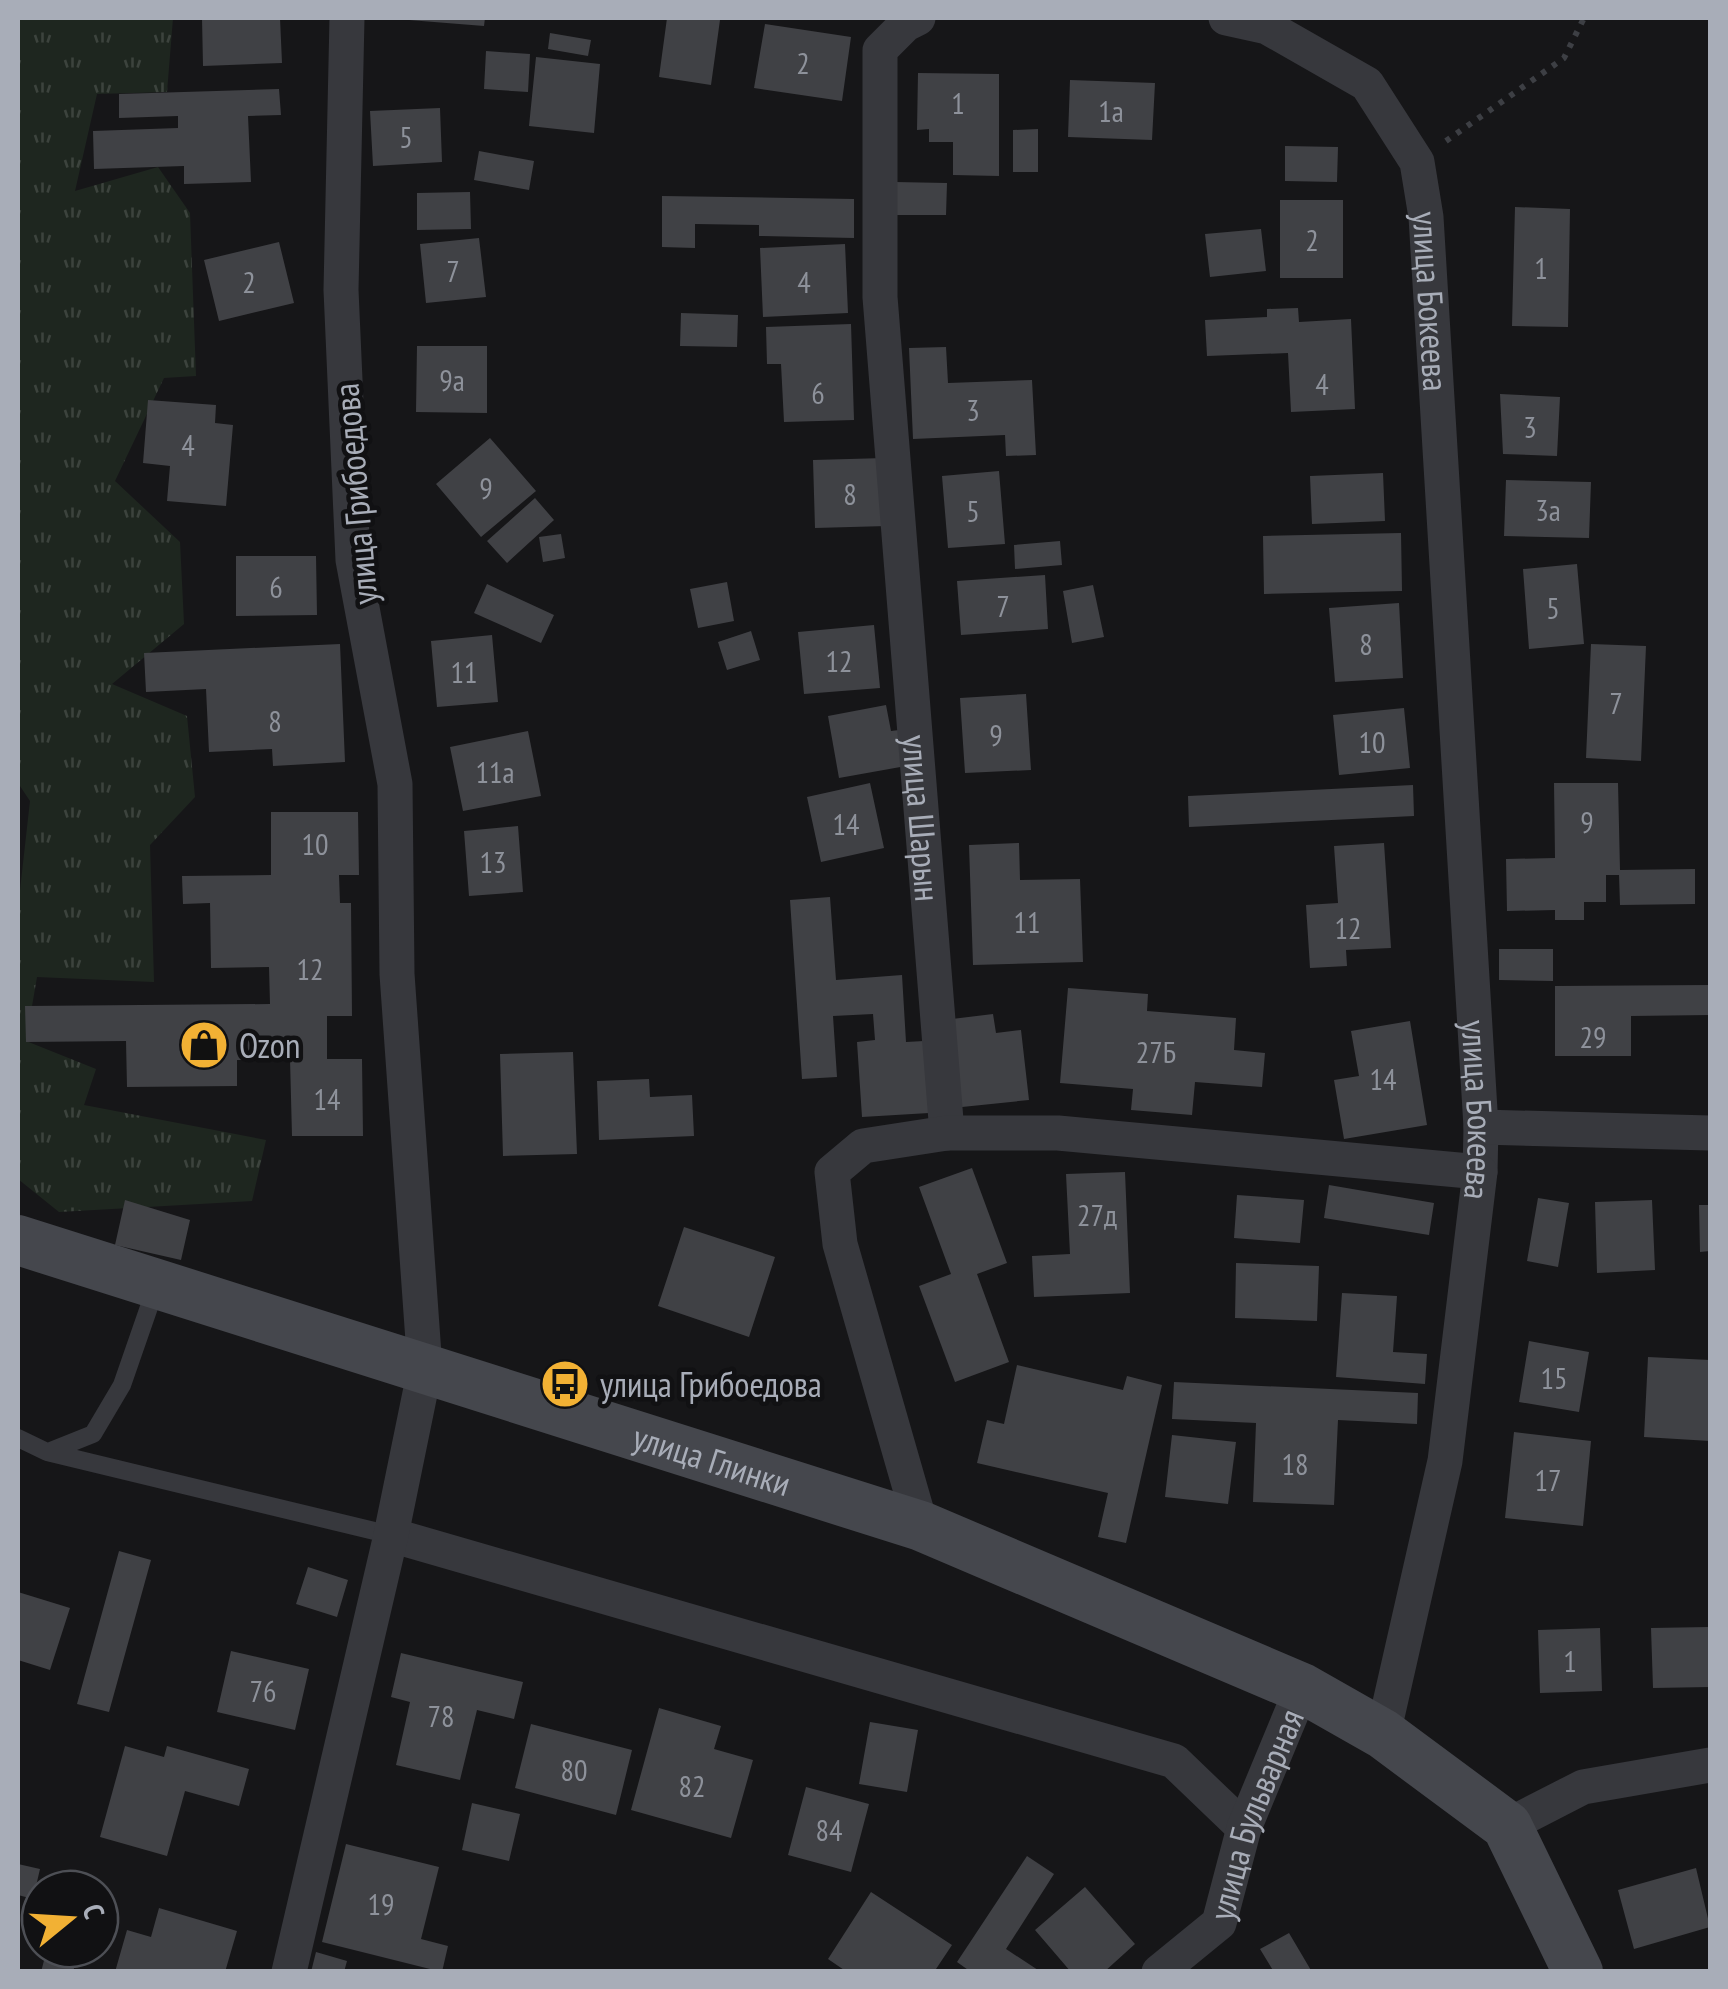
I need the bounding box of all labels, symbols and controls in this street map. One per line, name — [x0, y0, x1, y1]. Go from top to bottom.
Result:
house number: 2 — [796, 43, 810, 82]
house number: 1 — [951, 83, 965, 122]
house number: 1а — [1098, 91, 1124, 130]
house number: 5 — [399, 117, 413, 156]
street label: улица Бокеева — [1403, 210, 1459, 393]
house number: 2 — [1305, 220, 1319, 259]
house number: 1 — [1534, 248, 1548, 287]
house number: 7 — [446, 251, 460, 290]
house number: 2 — [242, 262, 256, 301]
house number: 4 — [797, 262, 811, 301]
house number: 9а — [439, 360, 465, 399]
house number: 4 — [1315, 364, 1329, 403]
house number: 6 — [811, 373, 825, 412]
street label: улица Грибоедова — [322, 381, 388, 607]
house number: 3 — [966, 390, 980, 429]
house number: 3 — [1523, 407, 1537, 446]
house number: 4 — [181, 425, 195, 464]
house number: 9 — [479, 468, 493, 507]
house number: 8 — [843, 474, 857, 513]
house number: 3а — [1535, 490, 1561, 529]
house number: 5 — [966, 491, 980, 530]
house number: 6 — [269, 567, 283, 606]
house number: 7 — [996, 586, 1010, 625]
house number: 5 — [1546, 588, 1560, 627]
house number: 8 — [1359, 624, 1373, 663]
house number: 12 — [826, 641, 853, 680]
house number: 11 — [451, 652, 478, 691]
house number: 7 — [1609, 683, 1623, 722]
house number: 8 — [268, 701, 282, 740]
house number: 9 — [989, 715, 1003, 754]
house number: 10 — [1359, 722, 1386, 761]
street label: улица Шарын — [892, 733, 951, 903]
house number: 11а — [476, 752, 515, 791]
house number: 9 — [1580, 802, 1594, 841]
house number: 14 — [833, 804, 860, 843]
house number: 10 — [302, 824, 329, 863]
house number: 13 — [480, 842, 507, 881]
house number: 11 — [1014, 902, 1041, 941]
house number: 12 — [1335, 908, 1362, 947]
house number: 12 — [297, 949, 324, 988]
house number: 29 — [1580, 1017, 1607, 1056]
shop icon: Ozon — [178, 1019, 230, 1071]
street label: улица Бокеева — [1452, 1019, 1504, 1202]
place label: Ozon — [239, 1022, 300, 1068]
house number: 27Б — [1136, 1032, 1176, 1071]
house number: 14 — [1370, 1059, 1397, 1098]
house number: 14 — [314, 1079, 341, 1118]
house number: 27д — [1077, 1195, 1117, 1234]
bus stop icon: улица Грибоедова — [539, 1358, 591, 1410]
house number: 15 — [1541, 1358, 1568, 1397]
place label: улица Грибоедова — [600, 1361, 822, 1407]
street label: улица Глинки — [628, 1413, 796, 1506]
house number: 18 — [1282, 1444, 1309, 1483]
house number: 17 — [1535, 1460, 1562, 1499]
house number: 1 — [1563, 1641, 1577, 1680]
house number: 76 — [250, 1671, 277, 1710]
house number: 78 — [428, 1696, 455, 1735]
street label: улица Бульварная — [1198, 1702, 1314, 1925]
house number: 80 — [561, 1750, 588, 1789]
house number: 82 — [679, 1766, 706, 1805]
house number: 84 — [816, 1810, 843, 1849]
north arrow — [20, 1869, 120, 1969]
house number: 19 — [368, 1884, 395, 1923]
text: С — [75, 1899, 114, 1923]

